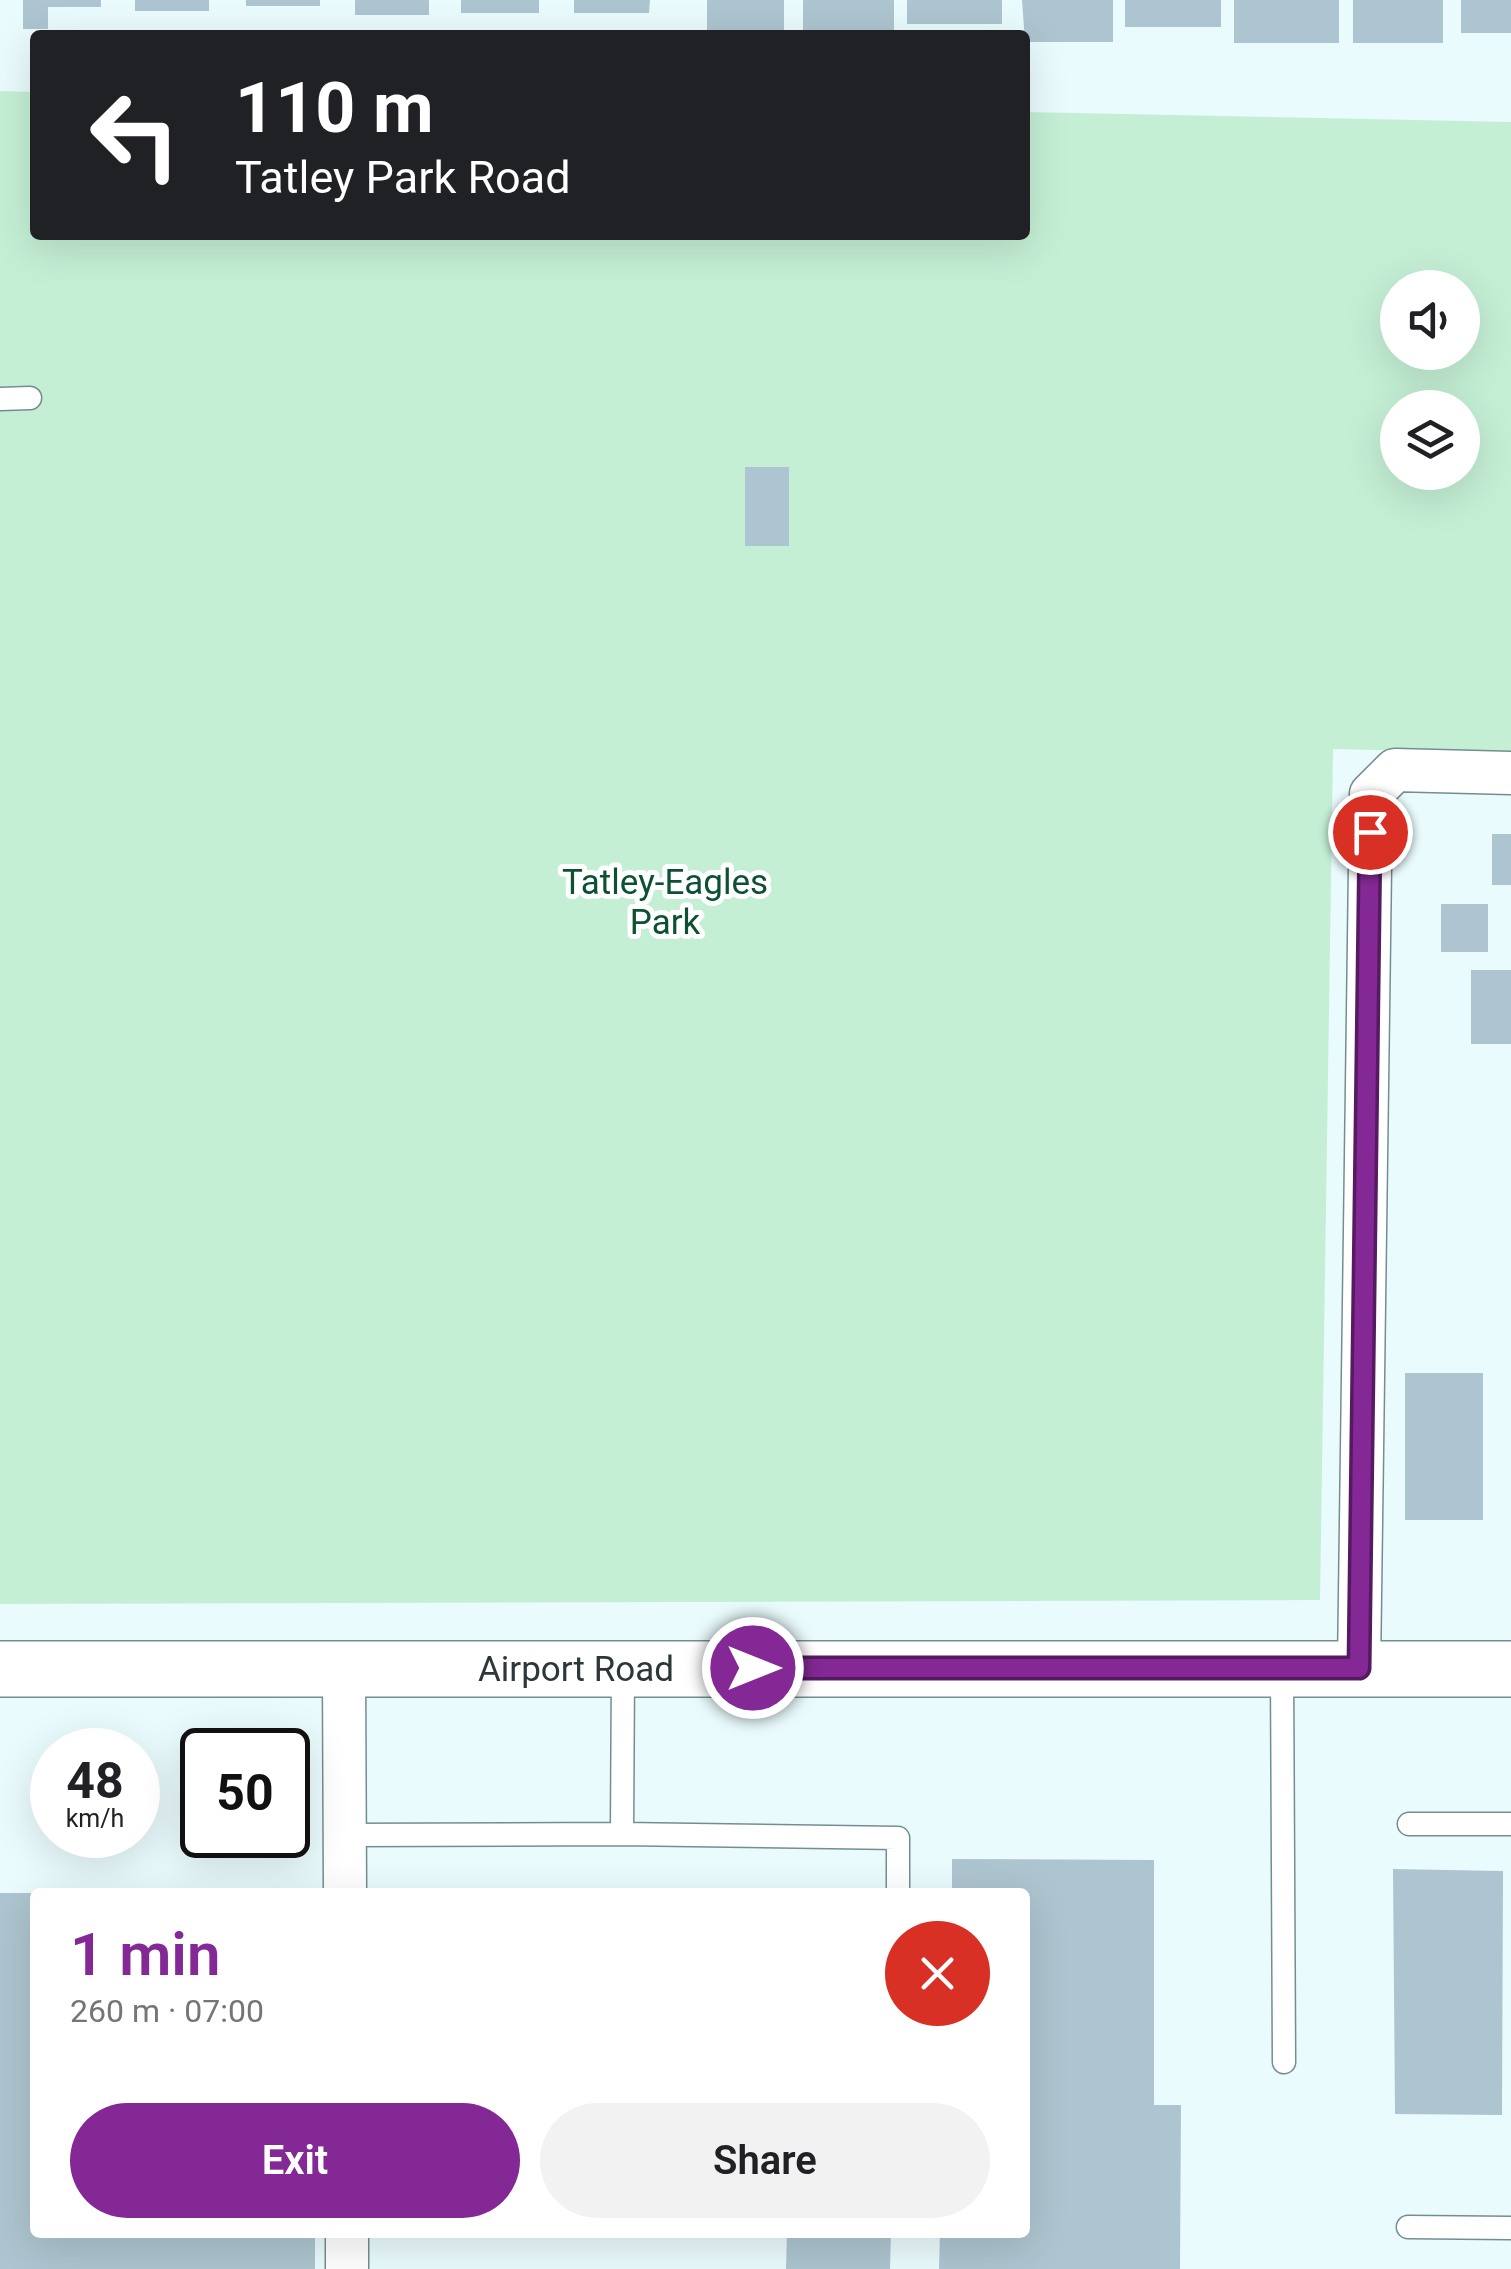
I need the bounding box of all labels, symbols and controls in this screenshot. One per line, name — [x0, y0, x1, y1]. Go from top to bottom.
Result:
text: 110 m — [235, 67, 434, 149]
icon: left — [70, 70, 200, 200]
text: Tatley Park Road — [235, 151, 571, 204]
map controls — [1380, 270, 1480, 490]
button: sound — [1380, 270, 1480, 370]
button: layers — [1380, 390, 1480, 490]
pin — [1328, 790, 1413, 875]
icon: arrive — [1343, 805, 1398, 860]
park label: Tatley-Eagles Park — [562, 862, 768, 943]
position arrow — [701, 1616, 805, 1720]
street label: Airport Road — [478, 1649, 674, 1690]
speed limit sign: 50 — [180, 1728, 310, 1858]
text: 48 — [66, 1752, 124, 1810]
text: km/h — [66, 1804, 124, 1833]
text: 1 min — [70, 1919, 220, 1990]
button: close — [885, 1921, 990, 2026]
text: 260 m · 07:00 — [70, 1992, 264, 2030]
button: Exit — [70, 2103, 520, 2218]
button: Share — [540, 2103, 990, 2218]

